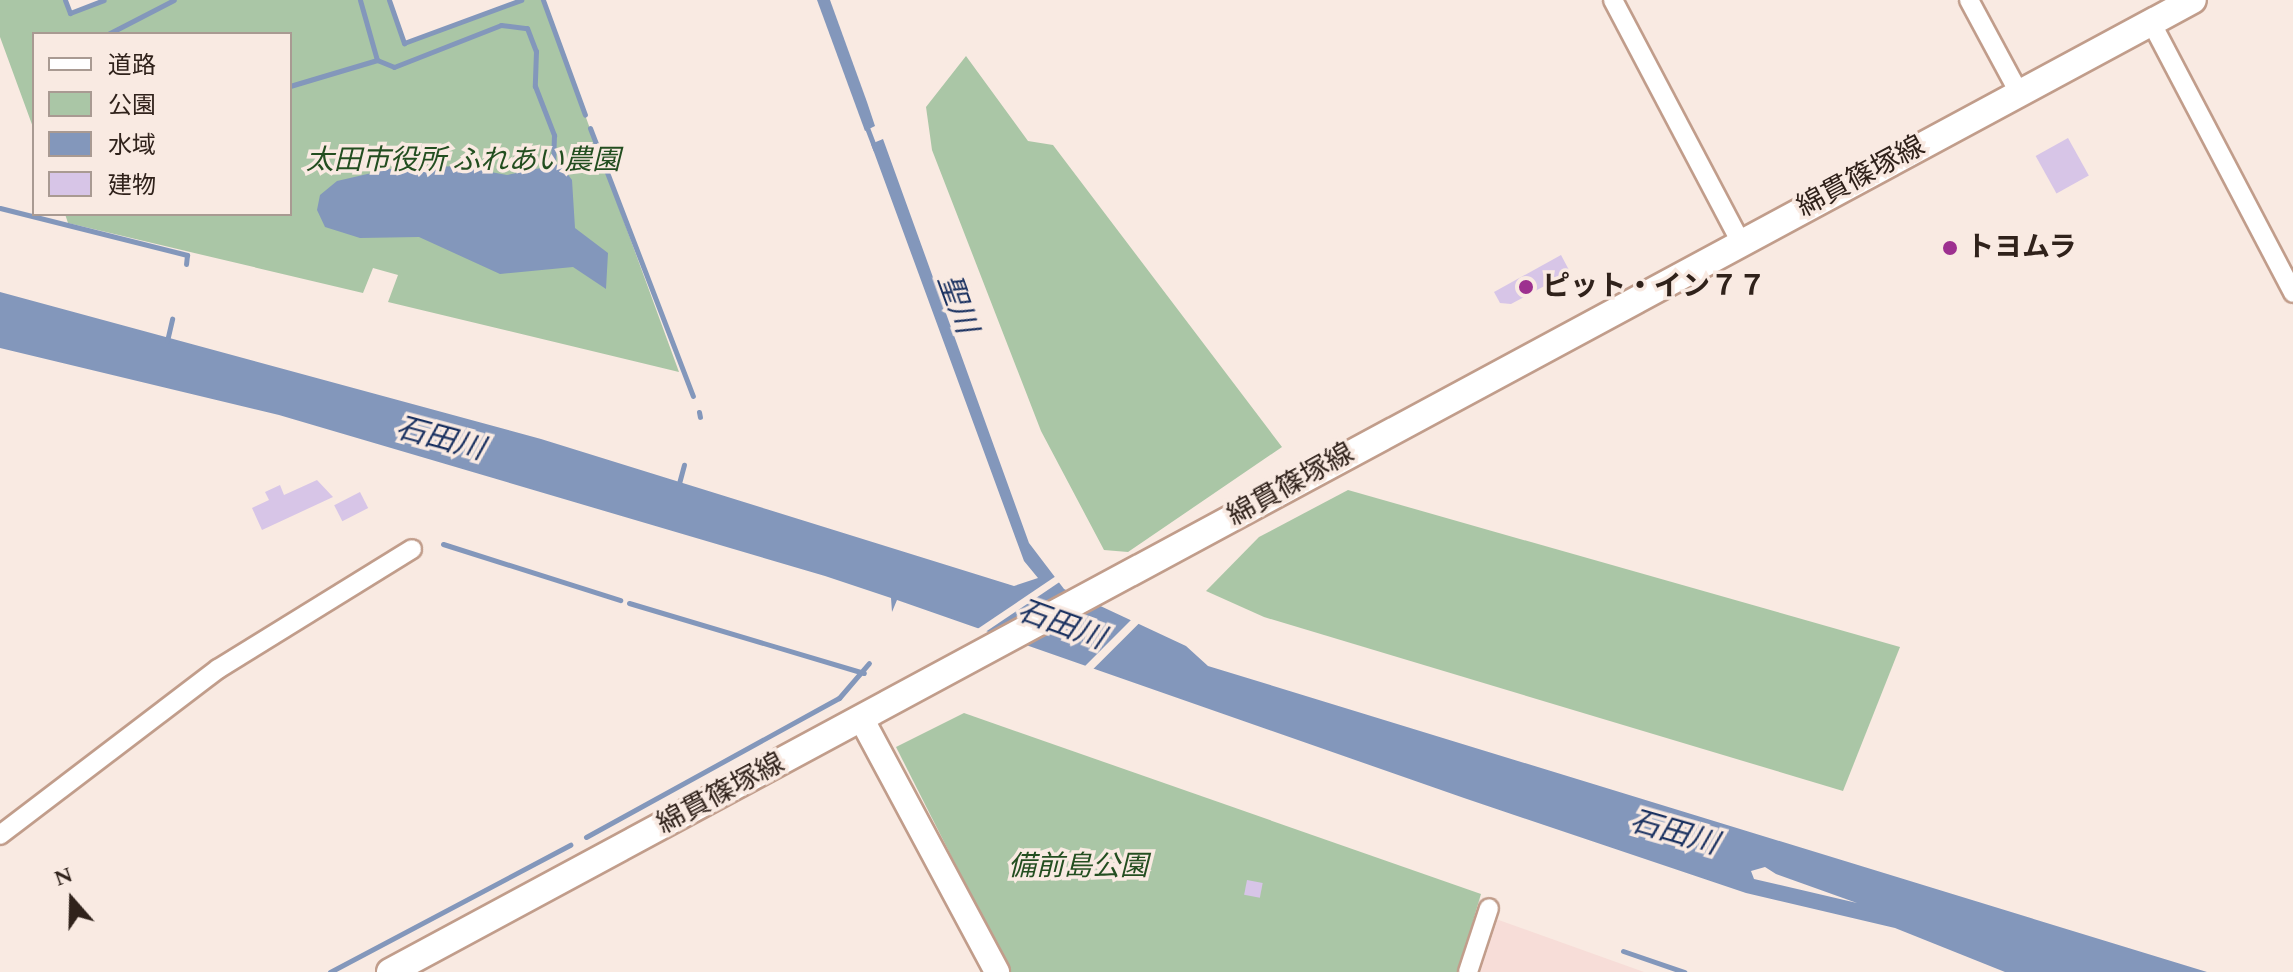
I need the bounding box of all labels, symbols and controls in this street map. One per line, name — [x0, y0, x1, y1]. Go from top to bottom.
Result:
legend — [32, 32, 292, 216]
text: 道路 — [108, 48, 156, 84]
text: 公園 — [108, 88, 156, 124]
text: 水域 — [108, 128, 156, 164]
street label: 綿貫篠塚線 — [1791, 129, 1931, 225]
park label: 太田市役所 ふれあい農園 — [306, 144, 620, 178]
text: 建物 — [108, 168, 156, 204]
place label: トヨムラ — [1966, 231, 2078, 265]
marker: トヨムラ — [1941, 239, 1959, 257]
water label: 聖川 — [930, 270, 984, 338]
place label: ピット・イン７７ — [1542, 270, 1766, 304]
marker: ピット・イン７７ — [1517, 278, 1535, 296]
water label: 石田川 — [392, 410, 488, 468]
street label: 綿貫篠塚線 — [1222, 436, 1360, 534]
water label: 石田川 — [1013, 593, 1109, 657]
street label: 綿貫篠塚線 — [651, 746, 791, 842]
water label: 石田川 — [1626, 803, 1722, 863]
park label: 備前島公園 — [1008, 850, 1148, 884]
text: N — [50, 858, 78, 896]
north arrow — [32, 860, 112, 940]

